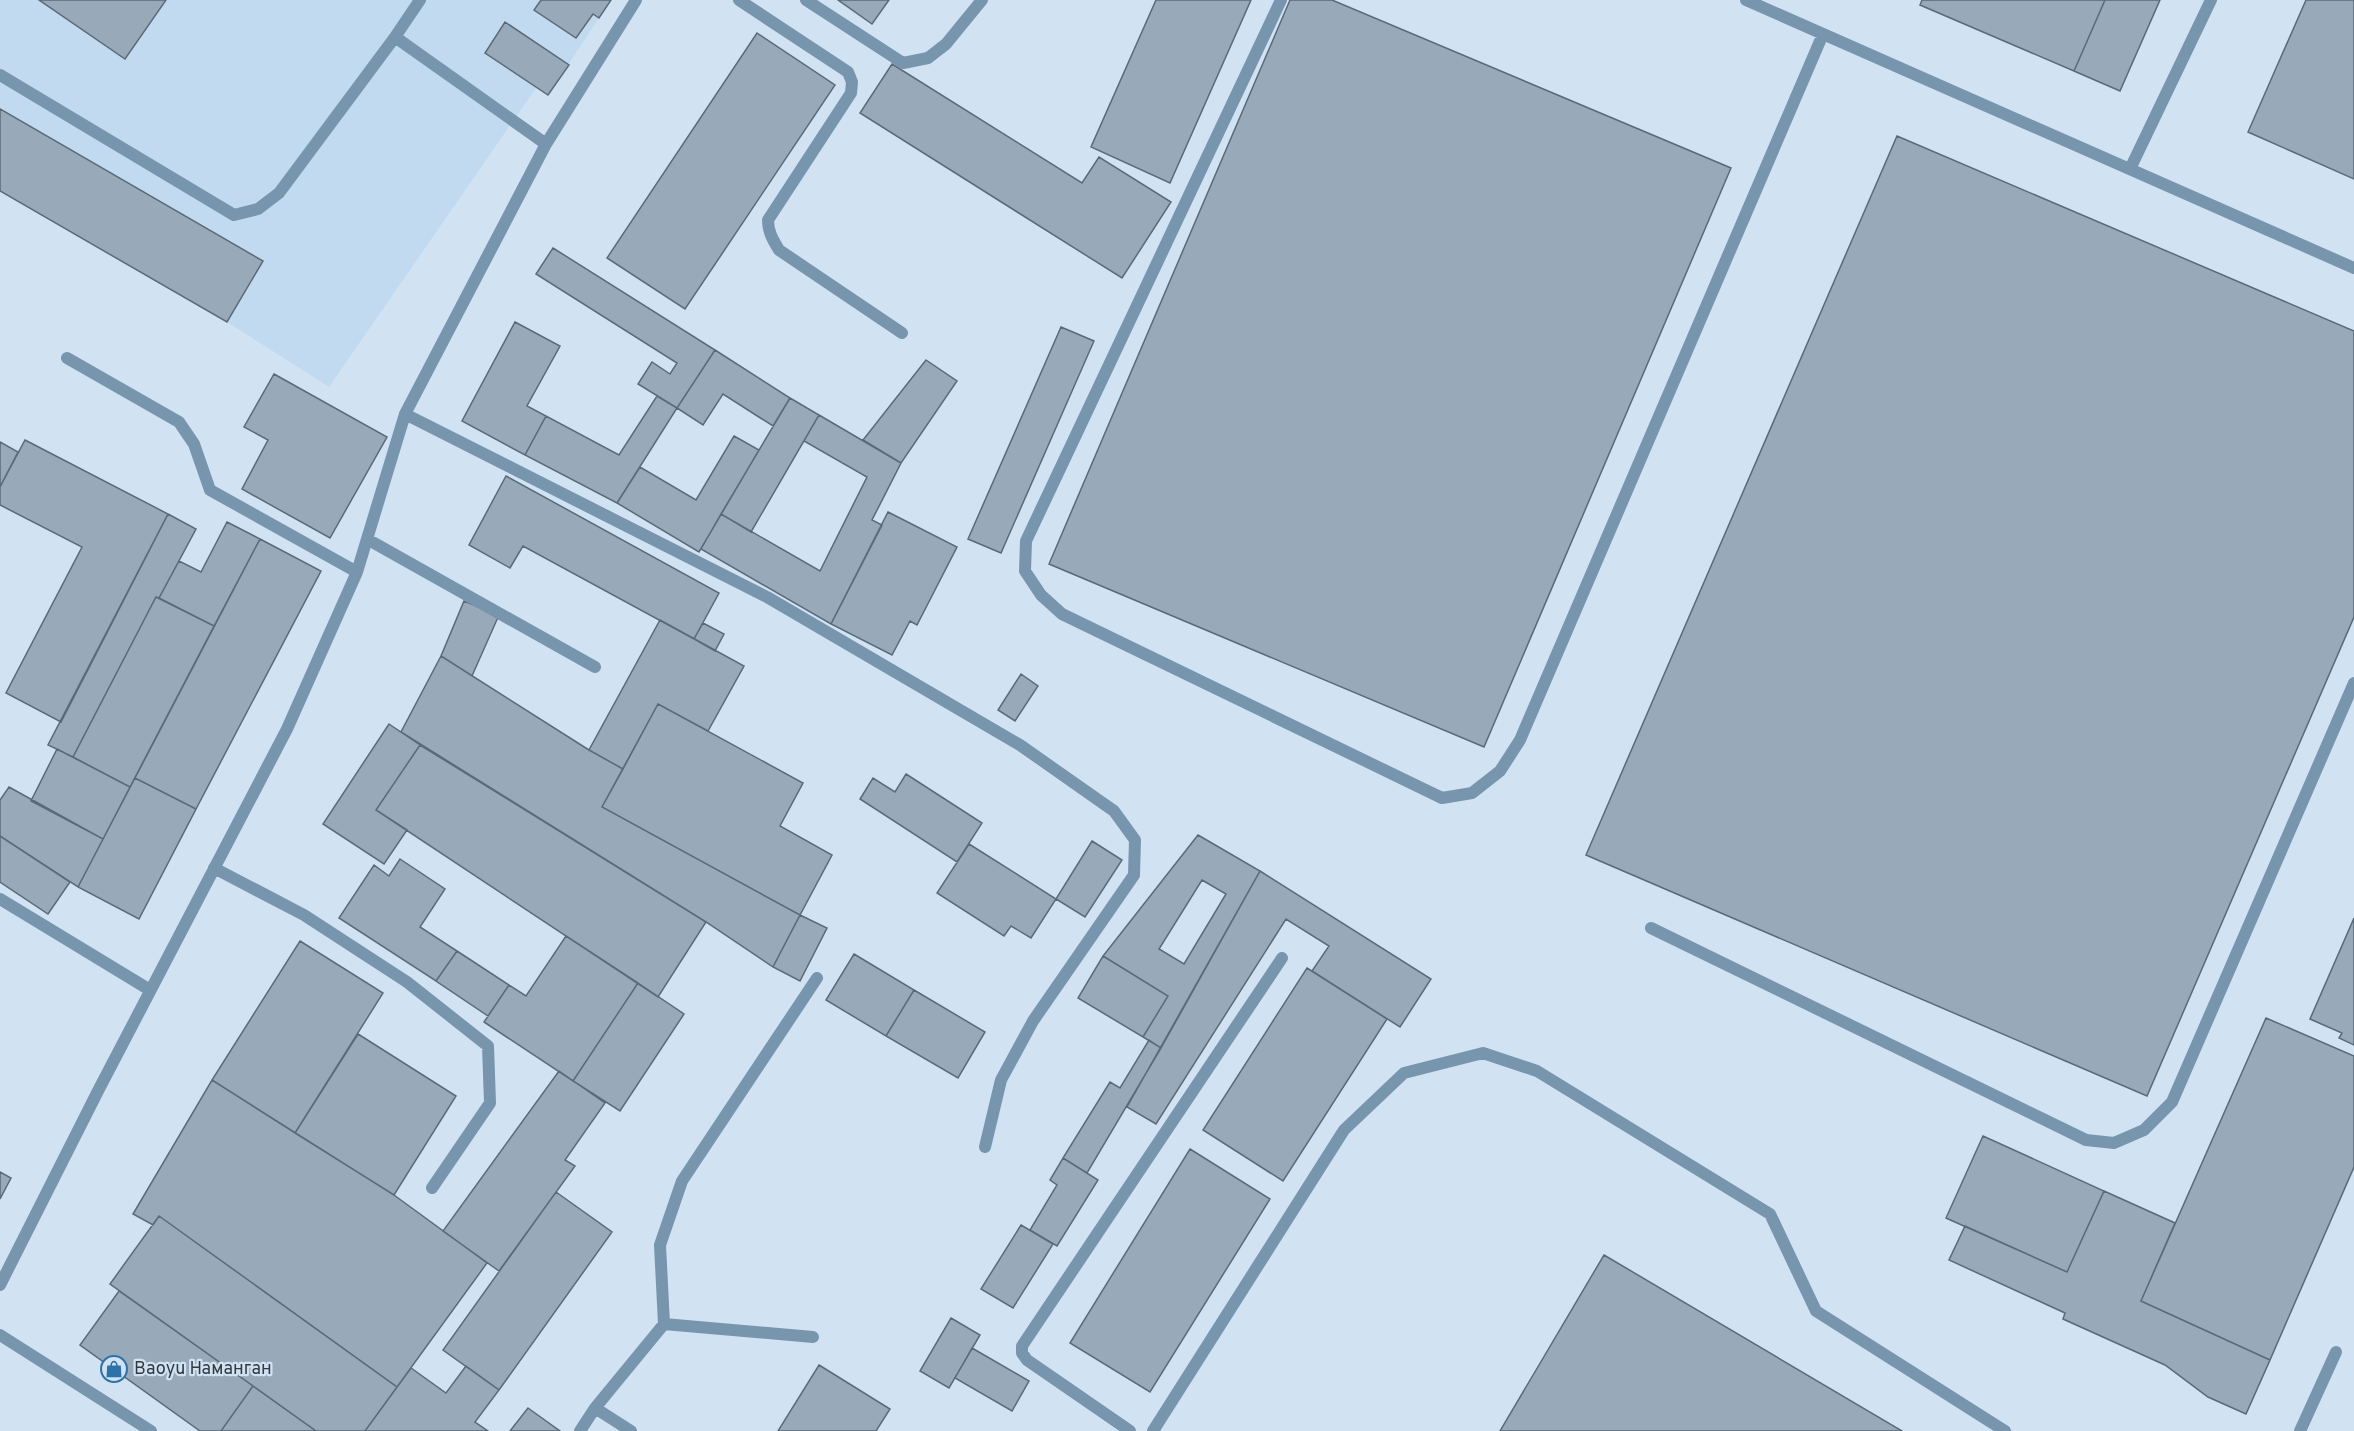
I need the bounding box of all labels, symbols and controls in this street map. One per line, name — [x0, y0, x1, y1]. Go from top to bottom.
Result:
shop icon: Baoyu Наманган — [99, 1354, 129, 1384]
place label: Baoyu Наманган — [134, 1358, 272, 1381]

